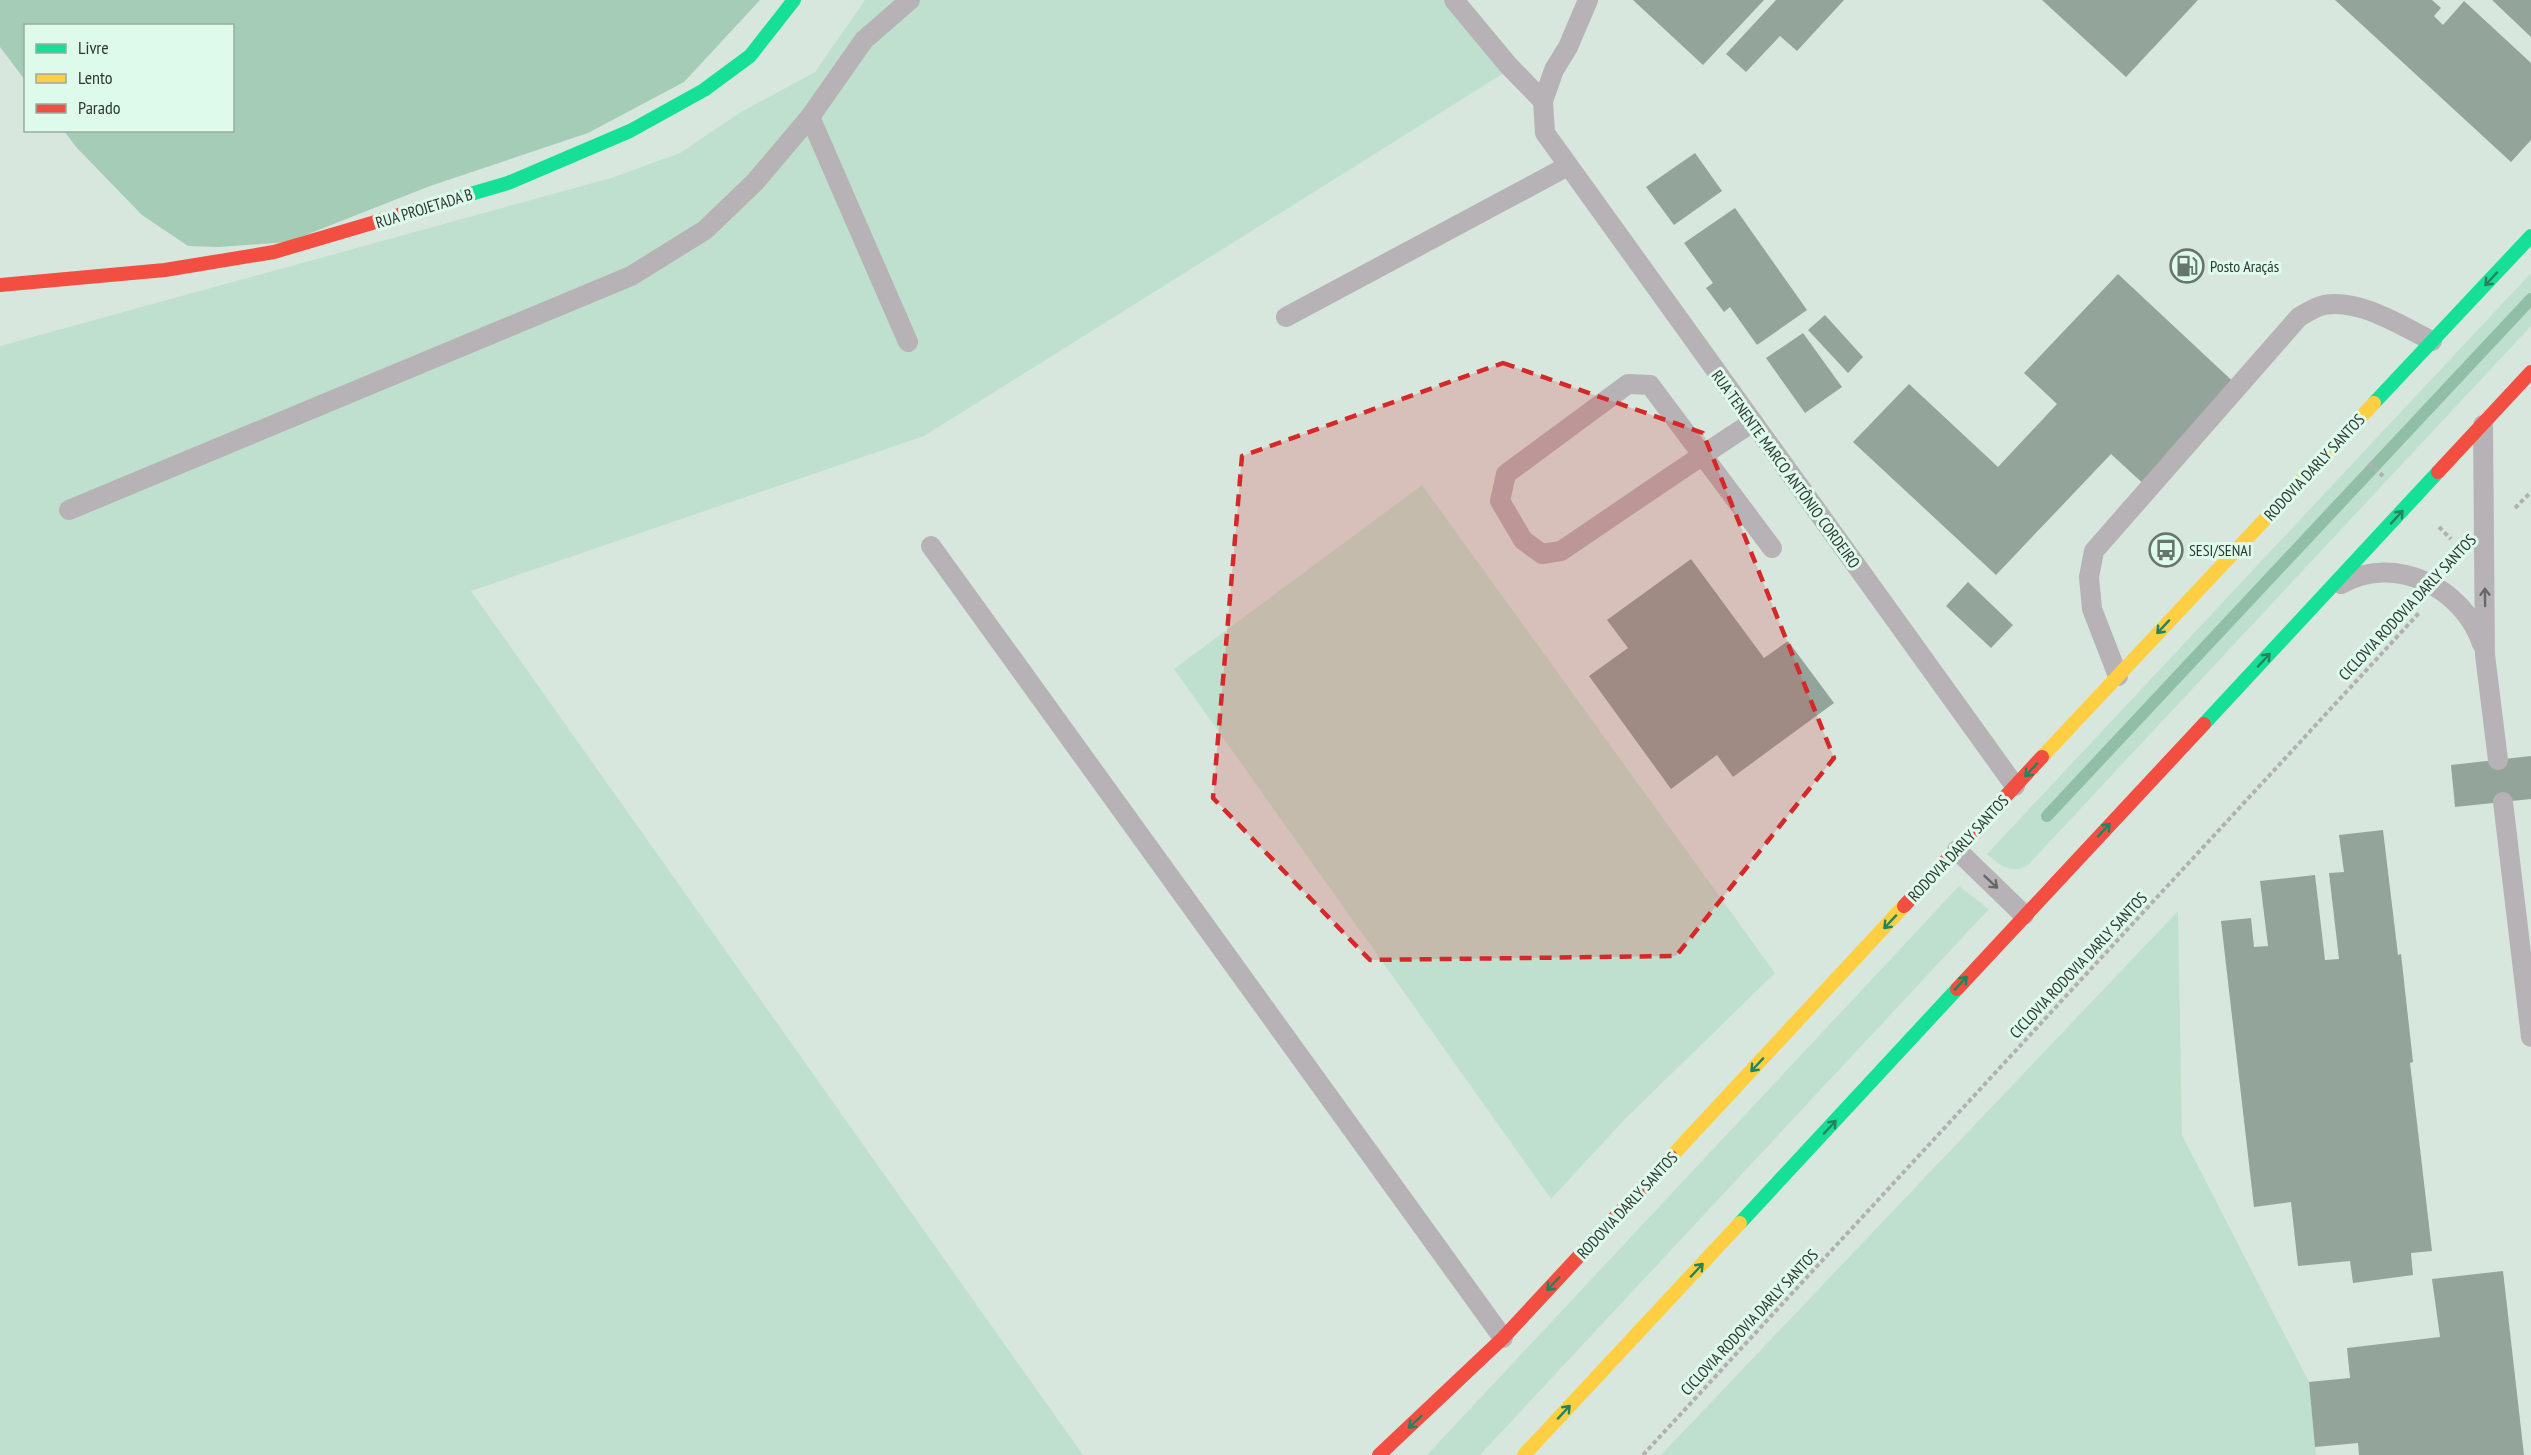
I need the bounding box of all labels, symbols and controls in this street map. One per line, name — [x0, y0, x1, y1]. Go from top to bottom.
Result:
legend — [24, 24, 234, 132]
text: Livre — [78, 36, 109, 59]
text: Lento — [78, 66, 113, 89]
text: Parado — [78, 96, 121, 119]
street label: RUA PROJETADA B — [373, 184, 475, 232]
fuel station icon: Posto Araçás — [2169, 248, 2205, 284]
place label: Posto Araçás — [2210, 256, 2279, 276]
one-way arrow — [2484, 271, 2498, 286]
street label: RUA TENENTE MARCO ANTÔNIO CORDEIRO — [1707, 366, 1865, 572]
street label: RODOVIA DARLY SANTOS — [2259, 409, 2369, 524]
one-way arrow — [2390, 510, 2404, 525]
street label: CICLOVIA RODOVIA DARLY SANTOS — [2334, 530, 2480, 684]
bus stop icon: SESI/SENAI — [2148, 532, 2184, 568]
place label: SESI/SENAI — [2189, 540, 2252, 560]
one-way arrow — [2479, 587, 2490, 607]
one-way arrow — [2156, 620, 2171, 635]
one-way arrow — [2257, 653, 2271, 668]
one-way arrow — [2024, 762, 2038, 777]
street label: RODOVIA DARLY SANTOS — [1903, 790, 2013, 905]
one-way arrow — [2097, 823, 2112, 838]
one-way arrow — [1983, 875, 1998, 890]
street label: CICLOVIA RODOVIA DARLY SANTOS — [2005, 888, 2151, 1042]
one-way arrow — [1883, 914, 1897, 929]
one-way arrow — [1954, 976, 1969, 991]
one-way arrow — [1750, 1057, 1764, 1072]
one-way arrow — [1822, 1120, 1836, 1135]
street label: RODOVIA DARLY SANTOS — [1572, 1147, 1682, 1262]
street label: CICLOVIA RODOVIA DARLY SANTOS — [1676, 1245, 1822, 1399]
one-way arrow — [1690, 1263, 1705, 1278]
one-way arrow — [1546, 1277, 1560, 1292]
one-way arrow — [1557, 1405, 1571, 1420]
one-way arrow — [1407, 1414, 1422, 1429]

